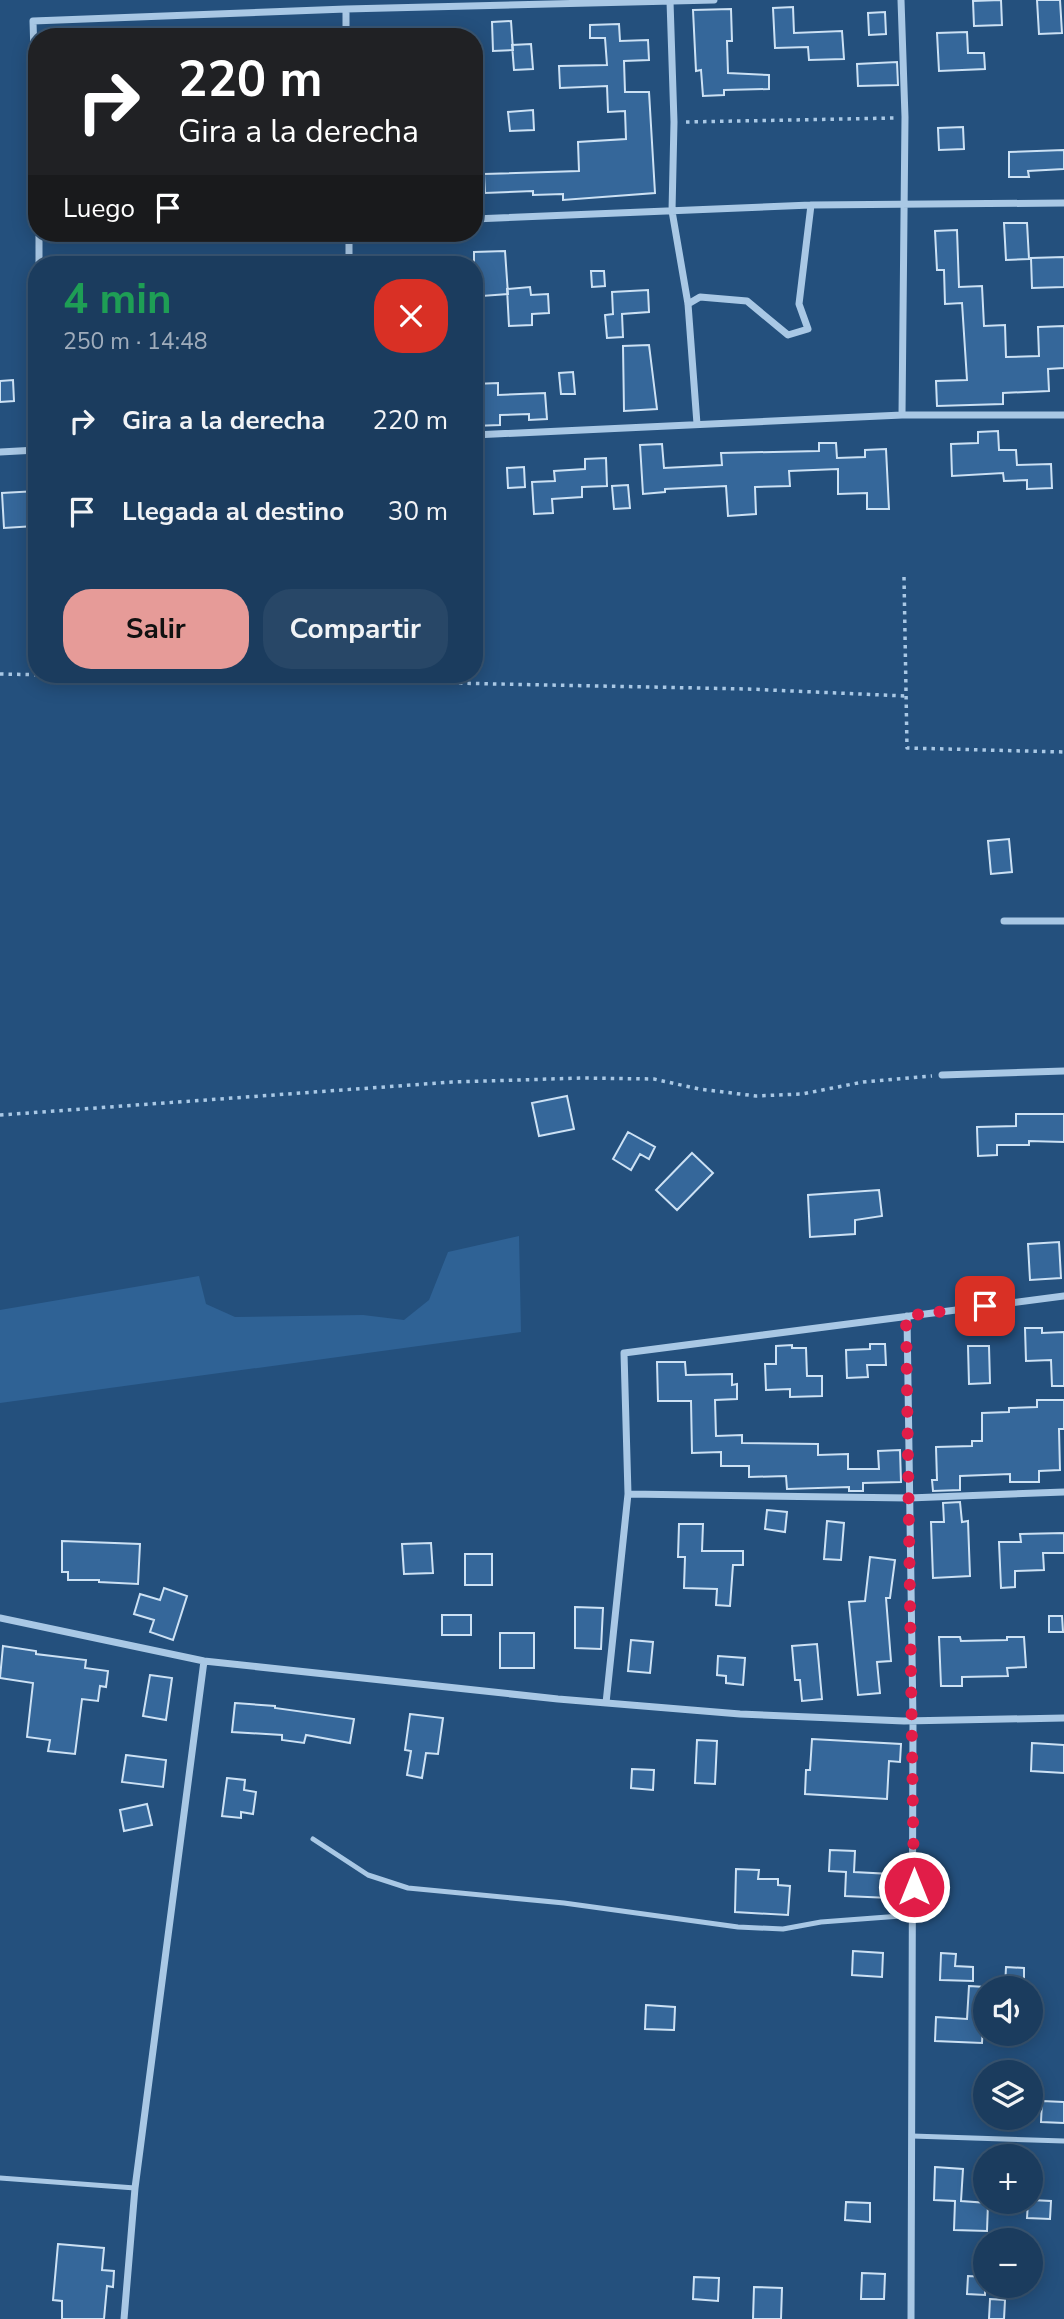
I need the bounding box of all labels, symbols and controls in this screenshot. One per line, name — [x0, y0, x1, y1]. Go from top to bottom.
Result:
text: 220 m — [178, 46, 322, 113]
icon: right — [63, 56, 154, 147]
text: Gira a la derecha — [178, 110, 419, 153]
icon: arrive — [149, 189, 187, 227]
text: Luego — [63, 191, 135, 226]
text: 4 min — [63, 271, 172, 328]
button: close — [374, 279, 448, 353]
text: 250 m · 14:48 — [63, 326, 208, 357]
icon: right — [63, 402, 101, 440]
text: Gira a la derecha — [122, 403, 325, 438]
text: 220 m — [372, 403, 448, 438]
icon: arrive — [63, 493, 101, 531]
text: Llegada al destino — [122, 494, 344, 529]
text: 30 m — [388, 494, 448, 529]
button: Salir — [63, 589, 249, 669]
button: Compartir — [263, 589, 448, 669]
pin — [955, 1276, 1015, 1336]
icon: arrive — [966, 1287, 1004, 1325]
position arrow — [877, 1850, 951, 1924]
map controls — [973, 1976, 1043, 2298]
button: sound — [973, 1976, 1043, 2046]
button: layers — [973, 2060, 1043, 2130]
button: + — [973, 2144, 1043, 2214]
button: − — [973, 2228, 1043, 2298]

